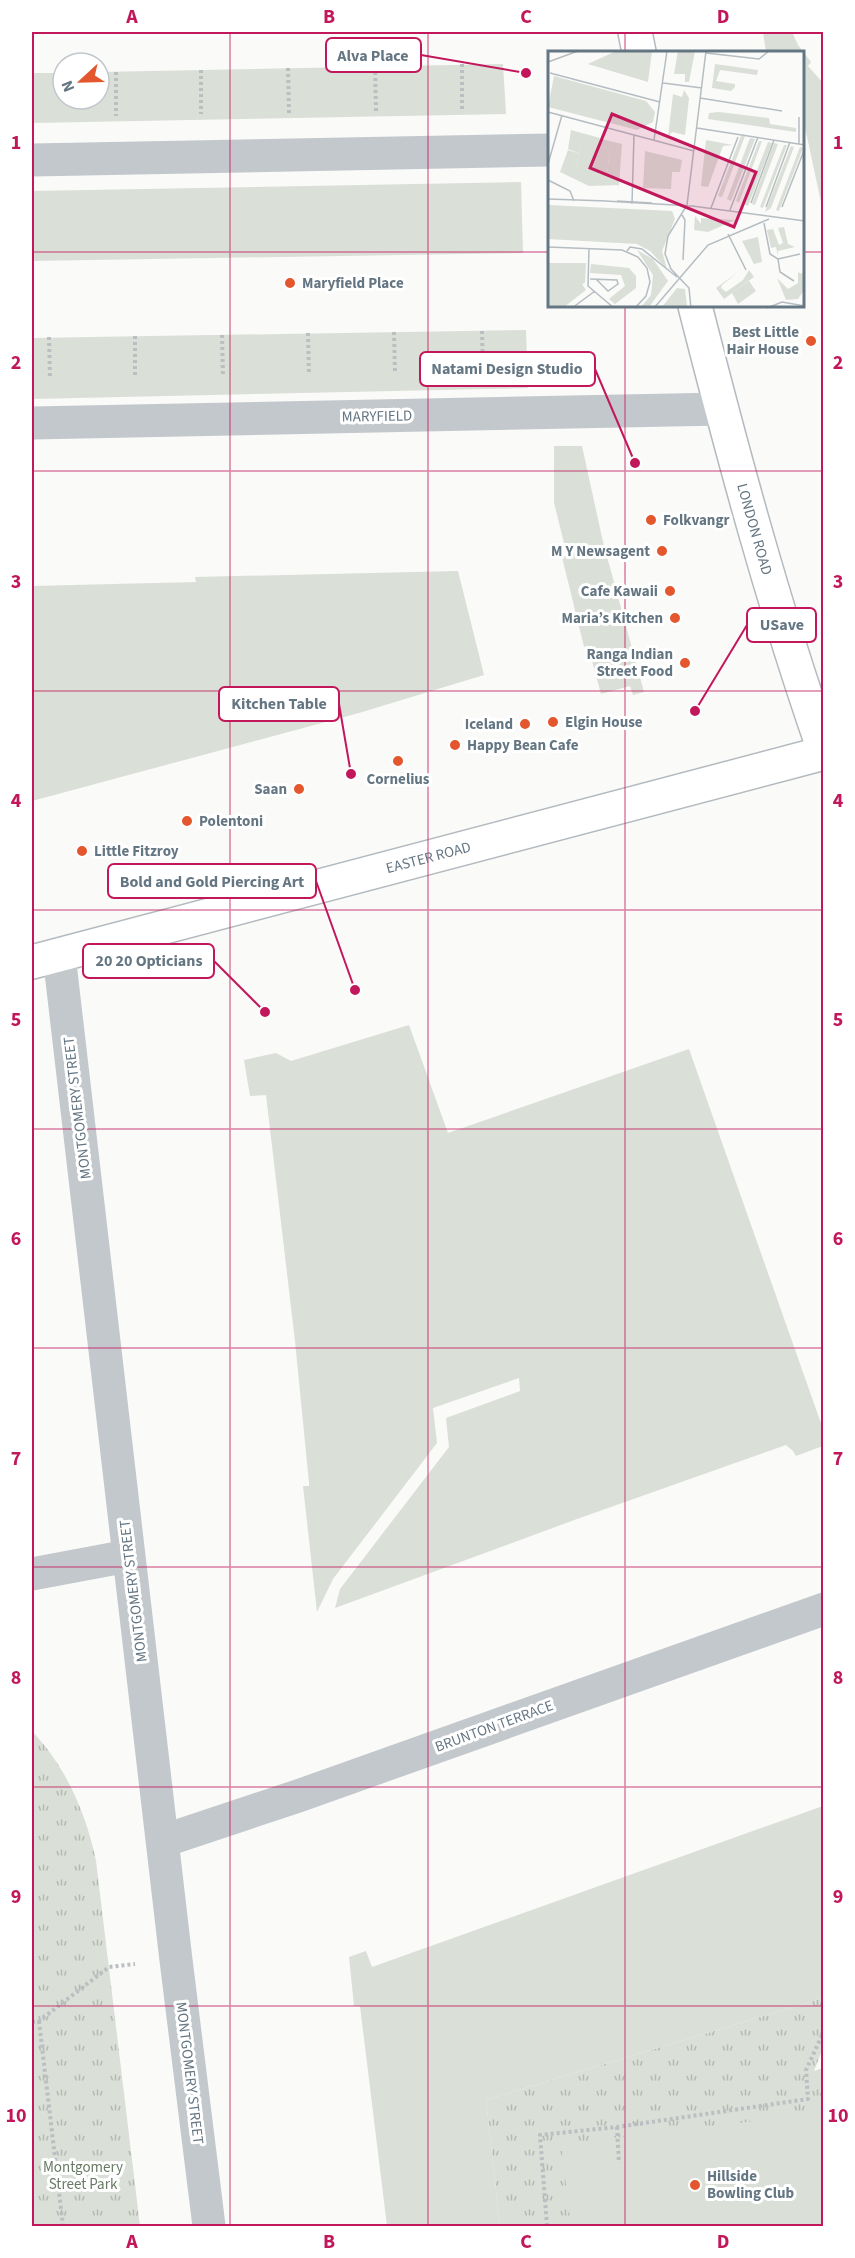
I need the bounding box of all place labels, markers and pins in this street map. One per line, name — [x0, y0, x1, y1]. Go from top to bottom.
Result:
callout: Alva Place — [326, 38, 421, 72]
place label: Maryfield Place — [302, 273, 404, 294]
marker: Maryfield Place — [283, 276, 297, 290]
place label: Best Little Hair House — [727, 322, 799, 360]
marker: Best Little Hair House — [804, 334, 818, 348]
callout: Natami Design Studio — [420, 352, 595, 386]
place label: Folkvangr — [663, 510, 729, 531]
marker: Folkvangr — [644, 513, 658, 527]
place label: M Y Newsagent — [551, 541, 650, 562]
marker: M Y Newsagent — [655, 544, 669, 558]
place label: Cafe Kawaii — [581, 581, 658, 602]
marker: Cafe Kawaii — [663, 584, 677, 598]
place label: Maria’s Kitchen — [561, 608, 663, 629]
callout: USave — [747, 608, 816, 642]
marker: Maria’s Kitchen — [668, 611, 682, 625]
place label: Ranga Indian Street Food — [586, 644, 673, 682]
marker: Ranga Indian Street Food — [678, 656, 692, 670]
callout: Kitchen Table — [219, 687, 339, 721]
place label: Elgin House — [565, 712, 643, 733]
place label: Iceland — [465, 714, 513, 735]
marker: Elgin House — [546, 715, 560, 729]
marker: Iceland — [518, 717, 532, 731]
place label: Happy Bean Cafe — [467, 735, 579, 756]
marker: Happy Bean Cafe — [448, 738, 462, 752]
marker: Cornelius — [391, 754, 405, 768]
place label: Cornelius — [367, 769, 430, 790]
place label: Saan — [254, 779, 287, 800]
marker: Saan — [292, 782, 306, 796]
place label: Polentoni — [199, 811, 263, 832]
marker: Polentoni — [180, 814, 194, 828]
place label: Little Fitzroy — [94, 841, 179, 862]
marker: Little Fitzroy — [75, 844, 89, 858]
callout: Bold and Gold Piercing Art — [108, 864, 316, 898]
callout: 20 20 Opticians — [83, 944, 214, 978]
place label: Hillside Bowling Club — [707, 2166, 794, 2204]
marker: Hillside Bowling Club — [688, 2178, 702, 2192]

